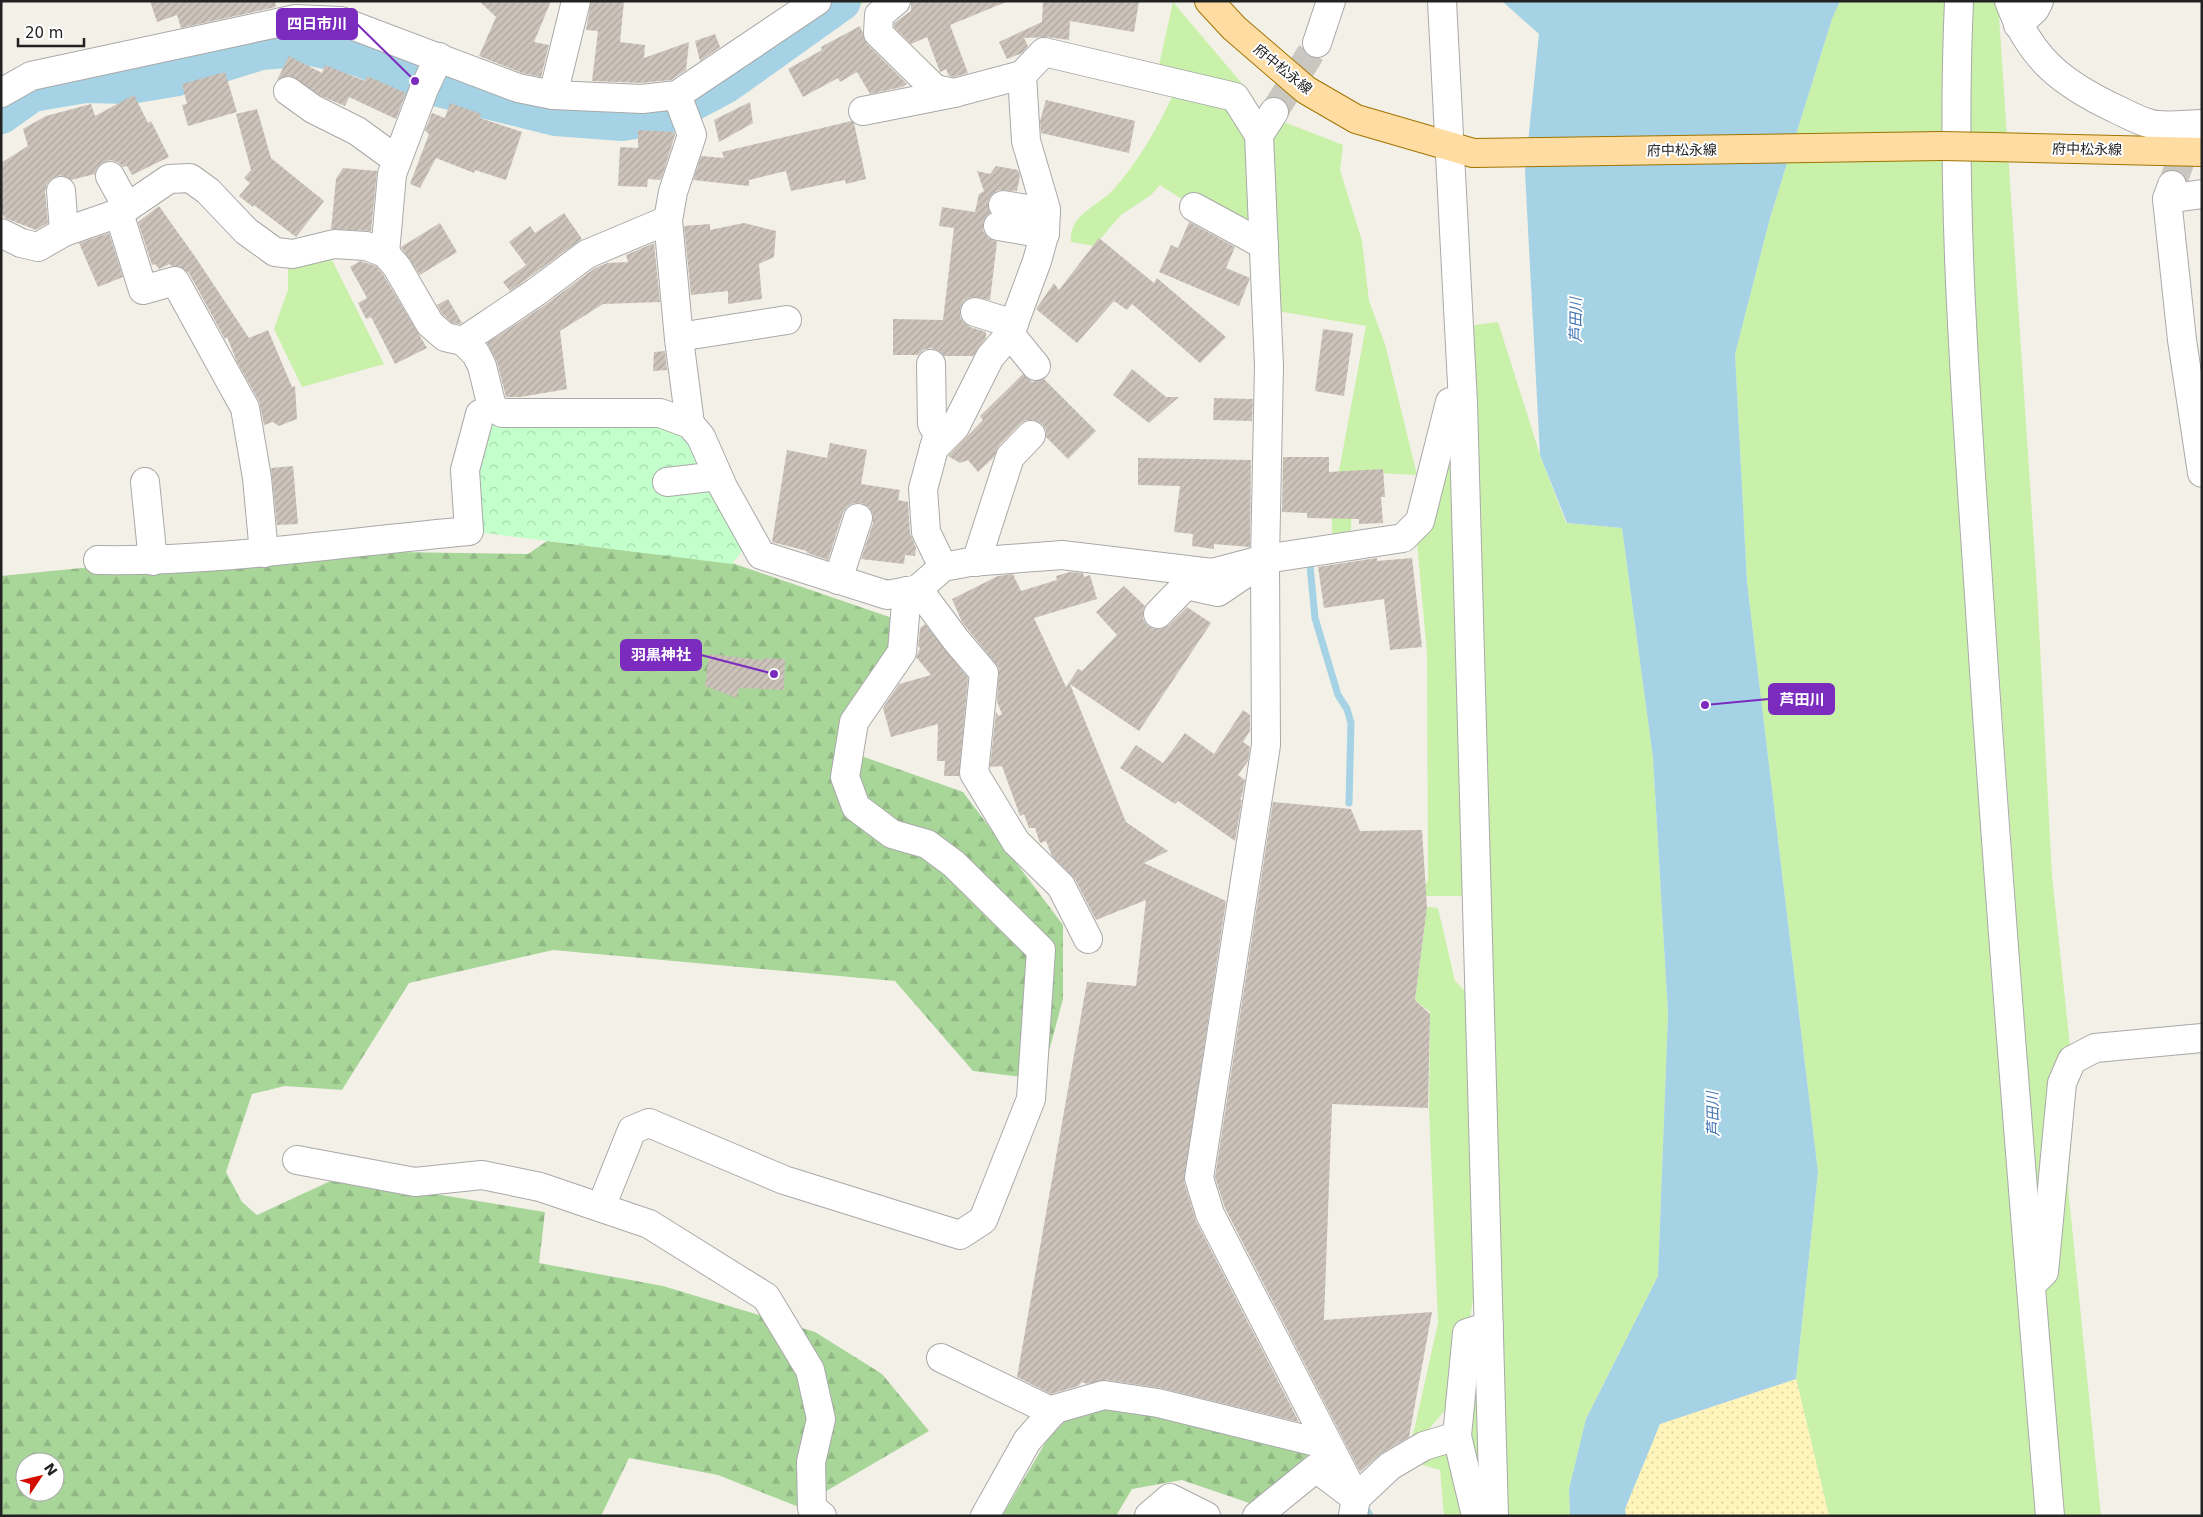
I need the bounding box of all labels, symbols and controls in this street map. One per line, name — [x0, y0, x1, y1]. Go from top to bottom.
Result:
callout: 四日市川 — [277, 9, 357, 39]
scale bar — [18, 15, 84, 47]
text: 四日市川 — [287, 15, 347, 33]
text: 20 m — [25, 24, 63, 42]
street label: 府中松永線 — [1251, 41, 1315, 97]
street label: 府中松永線 — [2052, 140, 2122, 158]
street label: 府中松永線 — [1647, 141, 1717, 159]
water label: 芦田川 — [1567, 296, 1585, 343]
callout: 羽黒神社 — [621, 640, 701, 670]
text: 羽黒神社 — [631, 646, 691, 664]
callout: 芦田川 — [1769, 684, 1834, 714]
text: 芦田川 — [1779, 691, 1825, 709]
water label: 芦田川 — [1704, 1089, 1722, 1137]
north arrow — [15, 1452, 65, 1502]
text: N — [41, 1460, 61, 1479]

